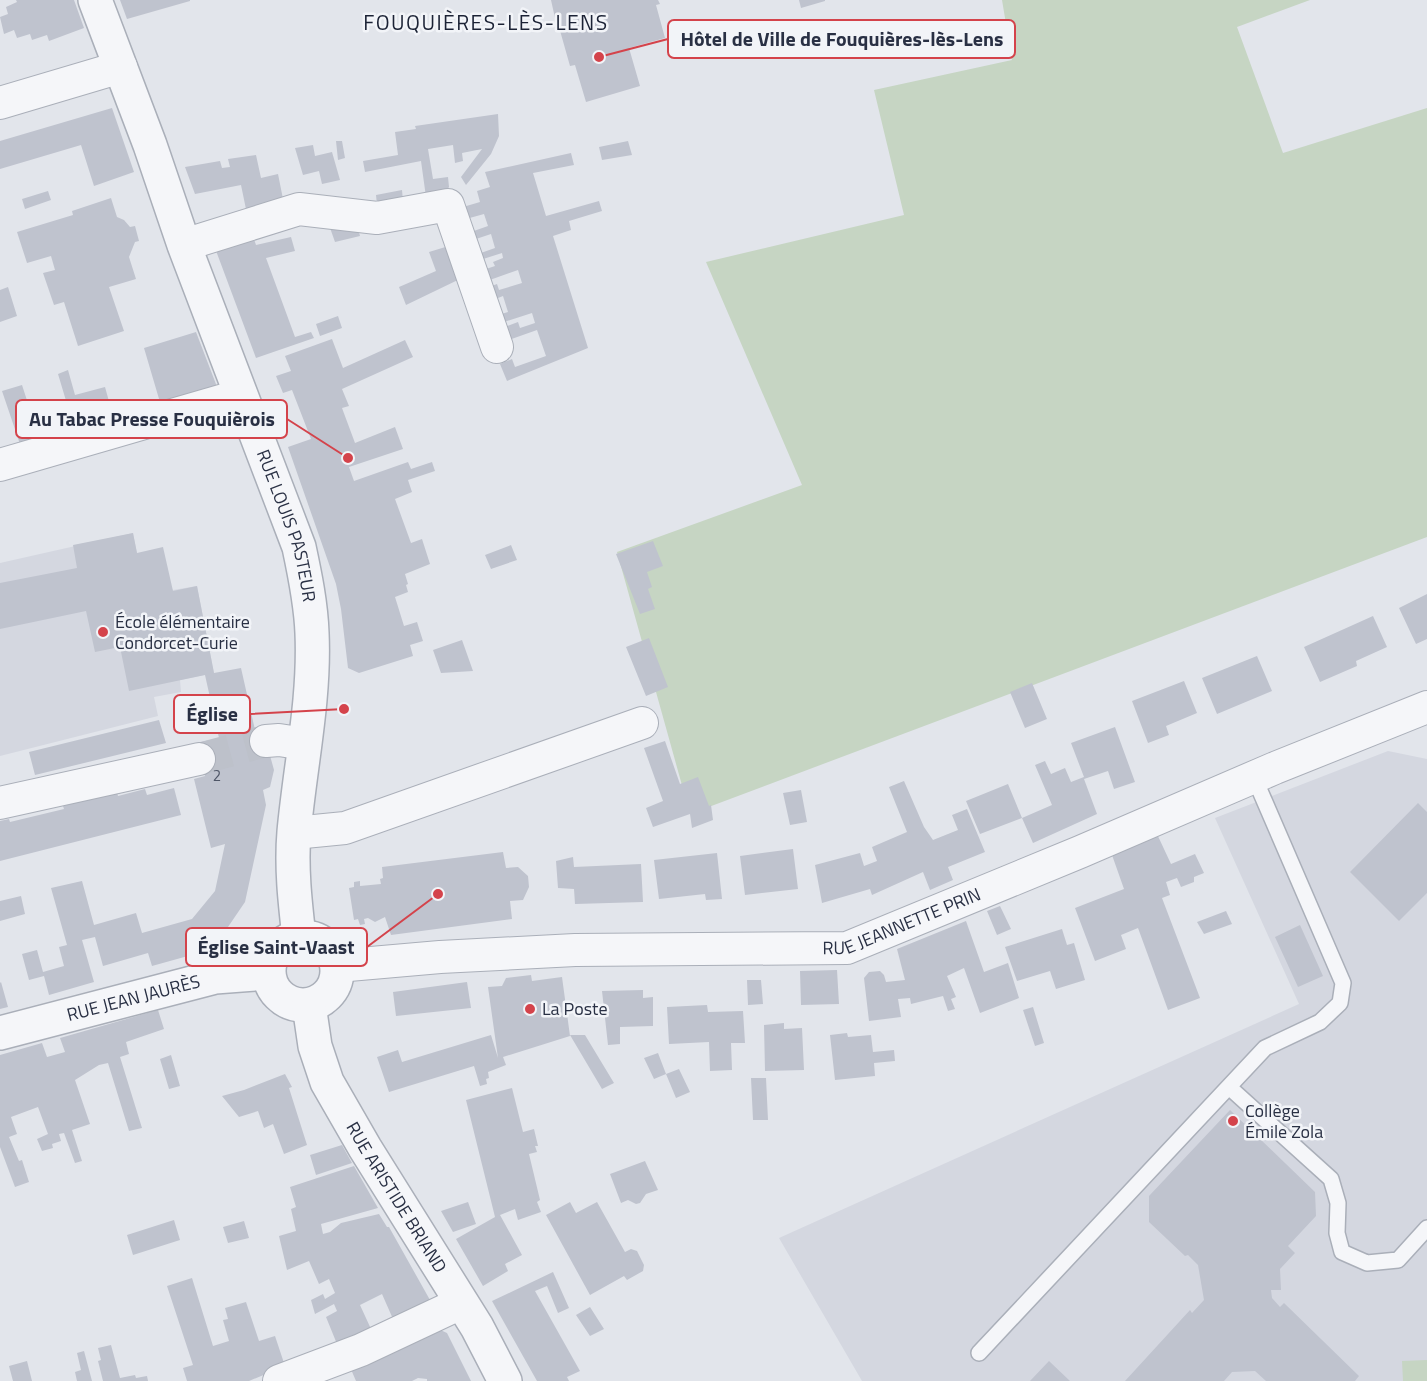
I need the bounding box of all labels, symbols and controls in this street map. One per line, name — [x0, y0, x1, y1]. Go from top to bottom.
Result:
district label: FOUQUIÈRES-LÈS-LENS — [363, 6, 609, 38]
callout: Hôtel de Ville de Fouquières-lès-Lens — [668, 20, 1015, 58]
text: Hôtel de Ville de Fouquières-lès-Lens — [681, 23, 1003, 54]
callout: Au Tabac Presse Fouquièrois — [16, 400, 287, 438]
text: Au Tabac Presse Fouquièrois — [29, 403, 275, 434]
street label: RUE LOUIS PASTEUR — [250, 445, 323, 604]
place label: École élémentaire Condorcet-Curie — [115, 608, 250, 656]
marker: École élémentaire Condorcet-Curie — [96, 625, 110, 639]
callout: Église — [174, 695, 250, 733]
text: Église — [186, 698, 238, 729]
house number: 2 — [213, 764, 221, 787]
street label: RUE JEANNETTE PRIN — [822, 880, 985, 961]
callout: Église Saint-Vaast — [186, 928, 367, 966]
text: Église Saint-Vaast — [197, 931, 355, 962]
street label: RUE JEAN JAURÈS — [64, 967, 203, 1028]
place label: La Poste — [542, 995, 607, 1022]
marker: La Poste — [523, 1002, 537, 1016]
place label: Collège Émile Zola — [1245, 1097, 1323, 1145]
marker: Collège Émile Zola — [1226, 1114, 1240, 1128]
street label: RUE ARISTIDE BRIAND — [340, 1117, 454, 1278]

